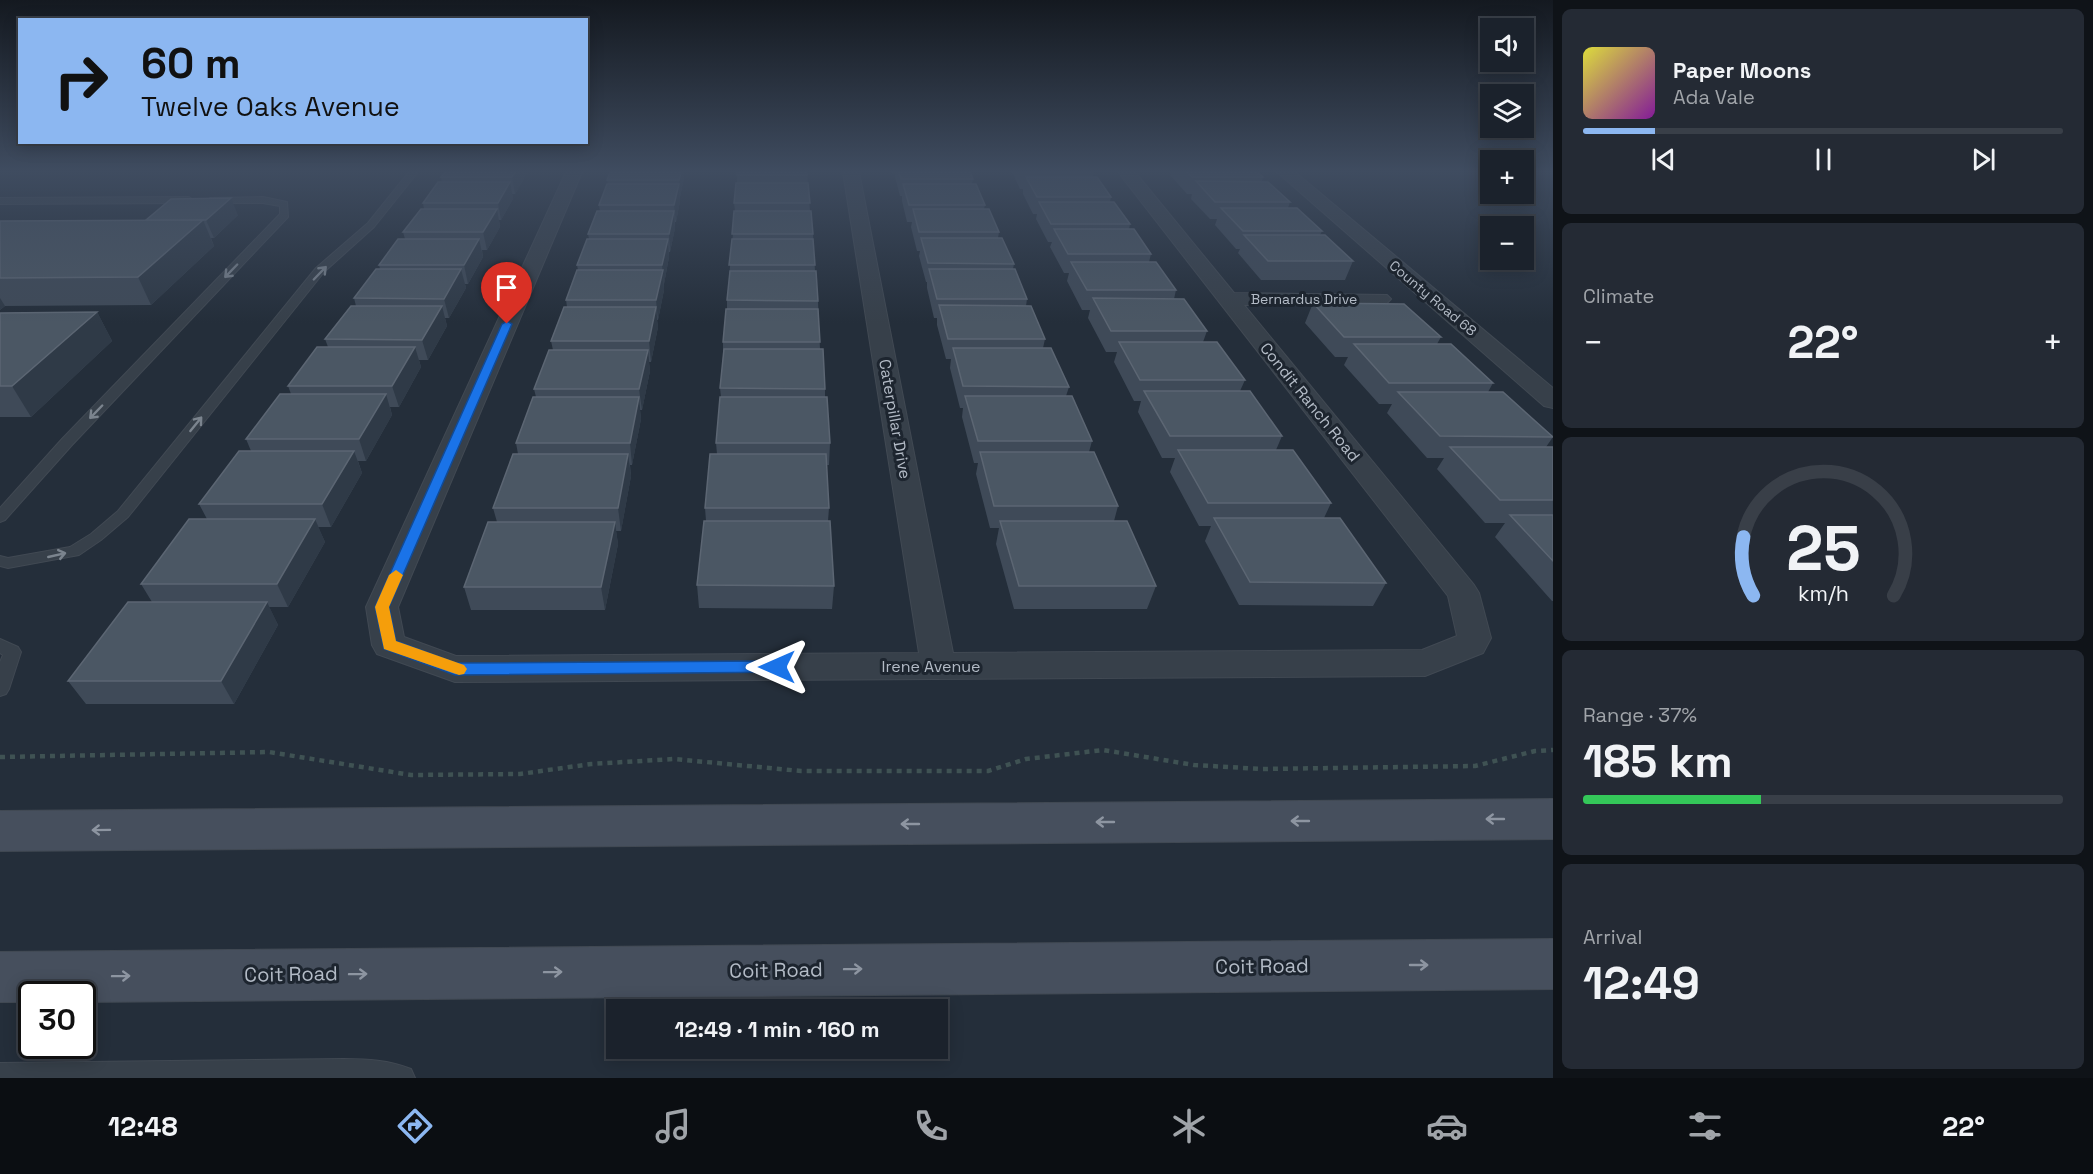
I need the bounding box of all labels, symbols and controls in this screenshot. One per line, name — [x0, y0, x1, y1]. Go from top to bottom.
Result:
map controls — [1480, 18, 1534, 270]
button: sound — [1480, 18, 1534, 72]
text: 60 m — [141, 37, 241, 90]
icon: right — [42, 42, 120, 120]
text: Paper Moons — [1673, 56, 1811, 84]
button: layers — [1480, 84, 1534, 138]
text: Ada Vale — [1673, 84, 1755, 110]
text: Twelve Oaks Avenue — [141, 89, 400, 124]
icon: previous — [1647, 143, 1680, 176]
icon: pause — [1807, 143, 1840, 176]
icon: next — [1967, 143, 2000, 176]
button: + — [1480, 150, 1534, 204]
button: − — [1480, 216, 1534, 270]
street label: County Road 68 — [1386, 256, 1481, 340]
pin — [481, 262, 532, 324]
one-way arrow — [224, 264, 238, 279]
one-way arrow — [312, 265, 327, 280]
icon: arrive — [490, 271, 523, 304]
text: Climate — [1583, 283, 1654, 309]
street label: Bernardus Drive — [1251, 290, 1357, 308]
text: 22° — [1787, 314, 1859, 371]
text: − — [1583, 322, 1603, 364]
text: + — [2043, 322, 2063, 364]
street label: Condit Ranch Road — [1255, 338, 1365, 466]
street label: Caterpillar Drive — [874, 357, 916, 481]
one-way arrow — [89, 404, 103, 419]
one-way arrow — [190, 416, 203, 432]
text: 25 — [1786, 509, 1860, 588]
one-way arrow — [48, 549, 67, 561]
text: km/h — [1797, 580, 1849, 607]
position arrow — [745, 635, 809, 699]
street label: Irene Avenue — [882, 656, 980, 677]
text: Range · 37% — [1583, 702, 1697, 728]
text: 185 km — [1583, 733, 1733, 790]
one-way arrow — [1485, 813, 1505, 825]
one-way arrow — [1290, 815, 1310, 827]
one-way arrow — [1095, 816, 1115, 828]
one-way arrow — [900, 818, 920, 829]
one-way arrow — [91, 824, 111, 836]
text: Arrival — [1583, 924, 1642, 950]
street label: Coit Road — [1215, 952, 1309, 980]
text: 12:49 — [1583, 955, 1700, 1012]
street label: Coit Road — [729, 956, 823, 984]
one-way arrow — [1408, 959, 1428, 970]
street label: Coit Road — [244, 960, 338, 988]
one-way arrow — [843, 964, 863, 975]
one-way arrow — [543, 966, 563, 978]
one-way arrow — [348, 968, 368, 980]
one-way arrow — [111, 970, 131, 982]
speed limit sign: 30 — [18, 981, 96, 1059]
text: 12:49 · 1 min · 160 m — [675, 1015, 880, 1043]
icon: directions — [394, 1105, 436, 1147]
icon: music — [652, 1105, 694, 1147]
icon: phone — [910, 1105, 952, 1147]
icon: climate — [1168, 1105, 1210, 1147]
icon: car — [1426, 1105, 1468, 1147]
icon: filters — [1684, 1105, 1726, 1147]
text: 12:48 — [108, 1109, 178, 1144]
text: 22° — [1942, 1109, 1985, 1144]

